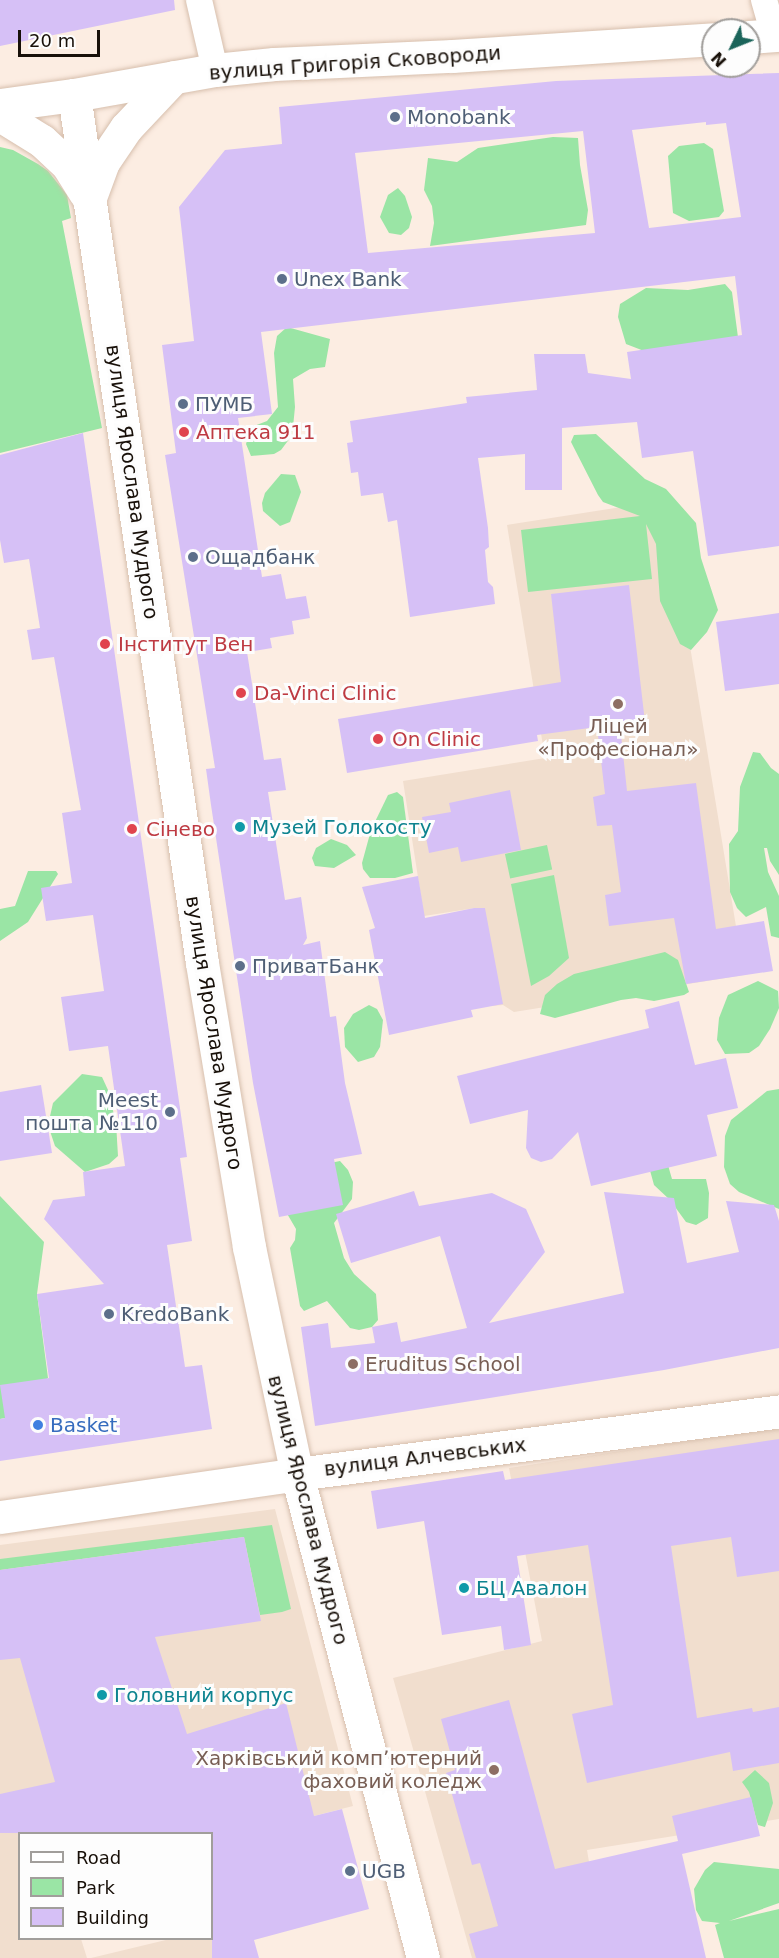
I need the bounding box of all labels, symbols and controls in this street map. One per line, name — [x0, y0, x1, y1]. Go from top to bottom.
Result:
scale bar — [21, 18, 104, 56]
north arrow — [701, 18, 761, 78]
text: 20 m — [29, 30, 75, 51]
street label: вулиця Григорія Сковороди — [208, 41, 502, 85]
text: N — [707, 48, 730, 71]
place label: Monobank — [407, 105, 511, 129]
marker: Monobank — [388, 110, 402, 124]
place label: Unex Bank — [294, 267, 402, 291]
marker: Unex Bank — [275, 272, 289, 286]
street label: вулиця Ярослава Мудрого — [101, 343, 163, 621]
place label: ПУМБ — [195, 392, 253, 416]
marker: ПУМБ — [176, 397, 190, 411]
place label: Аптека 911 — [196, 420, 316, 444]
marker: Аптека 911 — [177, 425, 191, 439]
place label: Ощадбанк — [205, 545, 315, 569]
marker: Ощадбанк — [186, 550, 200, 564]
place label: Інститут Вен — [118, 632, 253, 656]
marker: Інститут Вен — [96, 635, 114, 653]
place label: Da-Vinci Сlinic — [254, 681, 396, 705]
marker: Da-Vinci Сlinic — [232, 684, 250, 702]
marker: Ліцей «Професіонал» — [611, 697, 625, 711]
place label: Ліцей «Професіонал» — [538, 714, 698, 761]
place label: On Clinic — [392, 727, 481, 751]
marker: On Clinic — [369, 730, 387, 748]
place label: Музей Голокосту — [252, 815, 432, 839]
place label: Сінево — [146, 817, 215, 841]
marker: Сінево — [123, 820, 141, 838]
marker: Музей Голокосту — [233, 820, 247, 834]
street label: вулиця Ярослава Мудрого — [180, 894, 248, 1172]
place label: ПриватБанк — [252, 954, 380, 978]
marker: ПриватБанк — [233, 959, 247, 973]
place label: Meest пошта №110 — [25, 1088, 158, 1135]
marker: Meest пошта №110 — [163, 1105, 177, 1119]
place label: KredoBank — [121, 1302, 229, 1326]
marker: KredoBank — [102, 1307, 116, 1321]
place label: Eruditus School — [365, 1352, 520, 1376]
marker: Eruditus School — [346, 1357, 360, 1371]
street label: вулиця Ярослава Мудрого — [263, 1373, 353, 1647]
place label: Basket — [50, 1413, 117, 1437]
marker: Basket — [31, 1418, 45, 1432]
street label: вулиця Алчевських — [323, 1433, 527, 1481]
place label: БЦ Авалон — [476, 1576, 587, 1600]
marker: БЦ Авалон — [457, 1581, 471, 1595]
place label: Головний корпус — [114, 1683, 294, 1707]
marker: Головний корпус — [95, 1688, 109, 1702]
place label: Харківський компʼютерний фаховий коледж — [195, 1746, 482, 1793]
marker: Харківський компʼютерний фаховий коледж — [487, 1763, 501, 1777]
legend — [18, 1832, 213, 1940]
text: Road — [76, 1847, 121, 1868]
place label: UGB — [362, 1859, 406, 1883]
marker: UGB — [343, 1864, 357, 1878]
text: Park — [76, 1877, 115, 1898]
text: Building — [76, 1907, 149, 1928]

